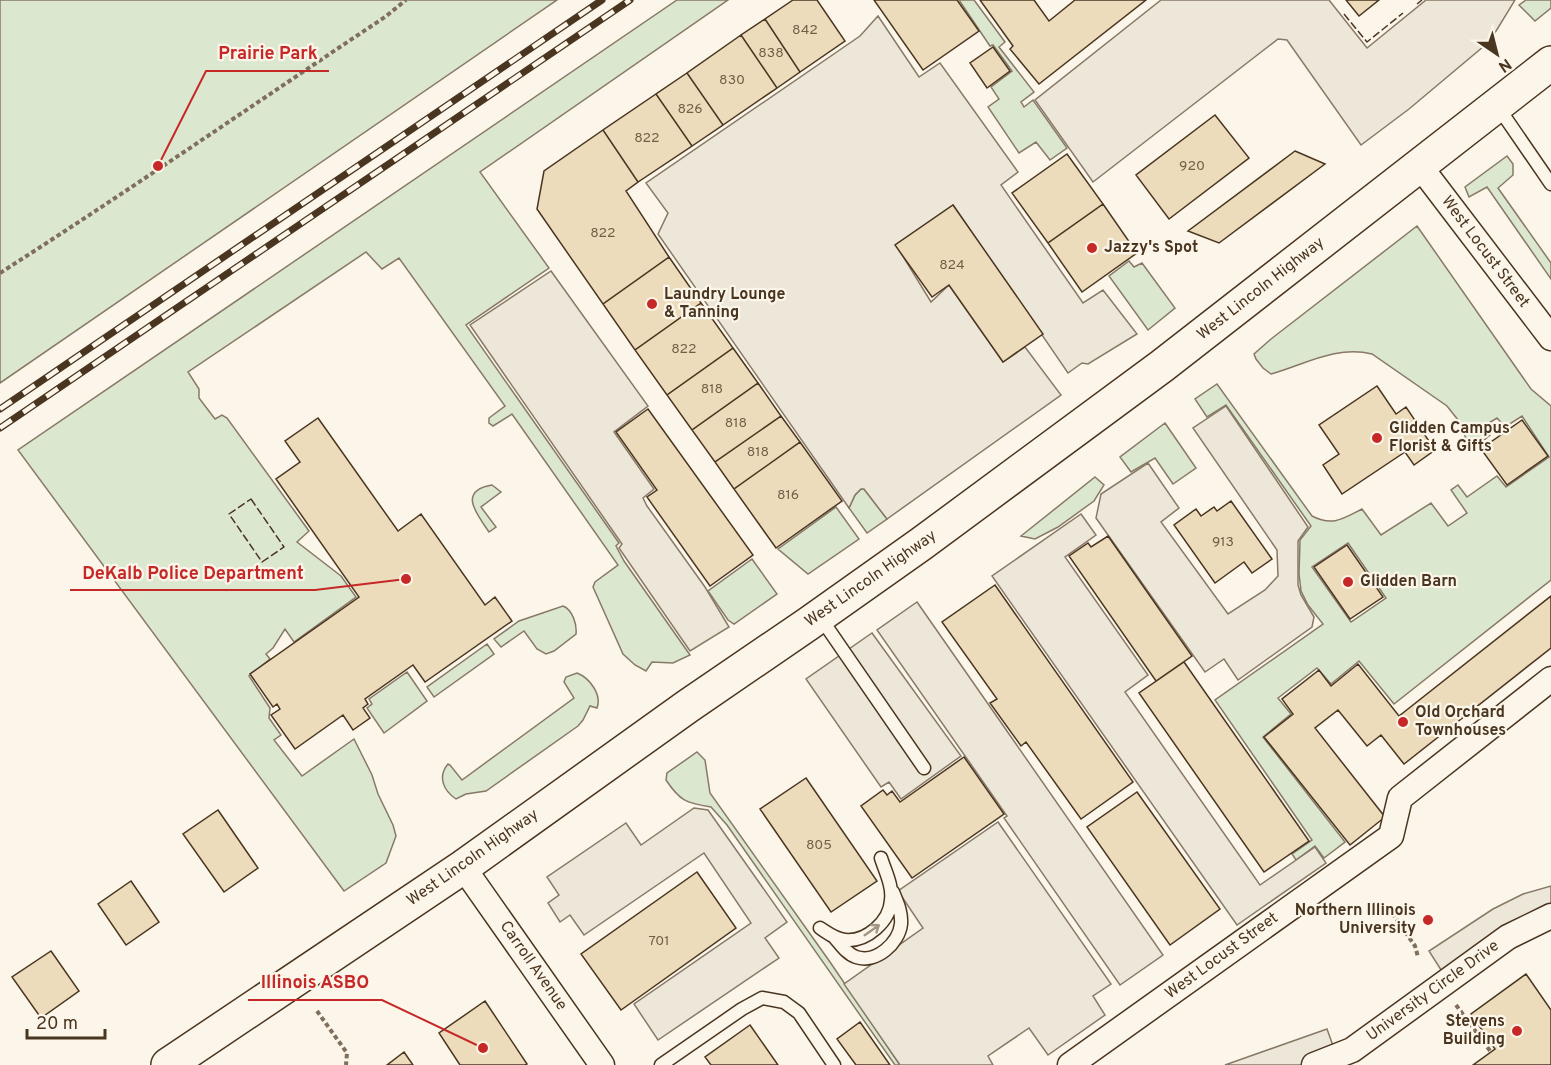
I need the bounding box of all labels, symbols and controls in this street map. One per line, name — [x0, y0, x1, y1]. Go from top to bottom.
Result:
house number: 842 — [792, 22, 818, 39]
north arrow — [1467, 24, 1527, 84]
callout: Prairie Park — [206, 35, 329, 71]
text: Prairie Park — [218, 43, 318, 66]
house number: 838 — [758, 45, 784, 62]
text: N — [1494, 53, 1515, 76]
house number: 830 — [719, 72, 745, 89]
house number: 826 — [677, 101, 703, 118]
house number: 822 — [634, 130, 660, 147]
house number: 920 — [1179, 158, 1205, 175]
street label: West Locust Street — [1436, 192, 1534, 312]
house number: 822 — [590, 225, 616, 242]
street label: West Lincoln Highway — [1193, 233, 1329, 345]
place label: Jazzy's Spot — [1104, 238, 1198, 258]
marker: Jazzy's Spot — [1085, 241, 1099, 255]
house number: 824 — [939, 257, 965, 274]
place label: Laundry Lounge & Tanning — [664, 285, 785, 323]
marker: Laundry Lounge & Tanning — [645, 297, 659, 311]
house number: 822 — [671, 341, 697, 358]
house number: 818 — [701, 381, 723, 398]
house number: 818 — [725, 415, 747, 432]
place label: Glidden Campus Florist & Gifts — [1389, 419, 1510, 457]
marker: Glidden Campus Florist & Gifts — [1370, 431, 1384, 445]
house number: 818 — [747, 444, 769, 461]
house number: 816 — [777, 487, 799, 504]
street label: West Lincoln Highway — [801, 526, 941, 632]
house number: 913 — [1212, 534, 1234, 551]
callout: DeKalb Police Department — [70, 554, 315, 590]
text: DeKalb Police Department — [82, 563, 304, 586]
place label: Glidden Barn — [1360, 572, 1457, 592]
marker: Glidden Barn — [1341, 575, 1355, 589]
place label: Old Orchard Townhouses — [1415, 703, 1506, 741]
marker: Old Orchard Townhouses — [1396, 715, 1410, 729]
street label: West Lincoln Highway — [403, 805, 543, 911]
house number: 805 — [806, 837, 832, 854]
place label: Northern Illinois University — [1295, 901, 1416, 939]
street label: West Locust Street — [1162, 908, 1282, 1004]
marker: Northern Illinois University — [1421, 913, 1435, 927]
street label: Carroll Avenue — [495, 917, 571, 1015]
one-way arrow — [864, 924, 880, 936]
house number: 701 — [648, 933, 670, 950]
street label: University Circle Drive — [1363, 936, 1503, 1046]
callout: Illinois ASBO — [248, 964, 382, 1000]
text: Illinois ASBO — [261, 972, 369, 995]
scale bar — [27, 1002, 105, 1040]
place label: Stevens Building — [1443, 1012, 1505, 1050]
text: 20 m — [36, 1013, 78, 1036]
marker: Stevens Building — [1510, 1024, 1524, 1038]

